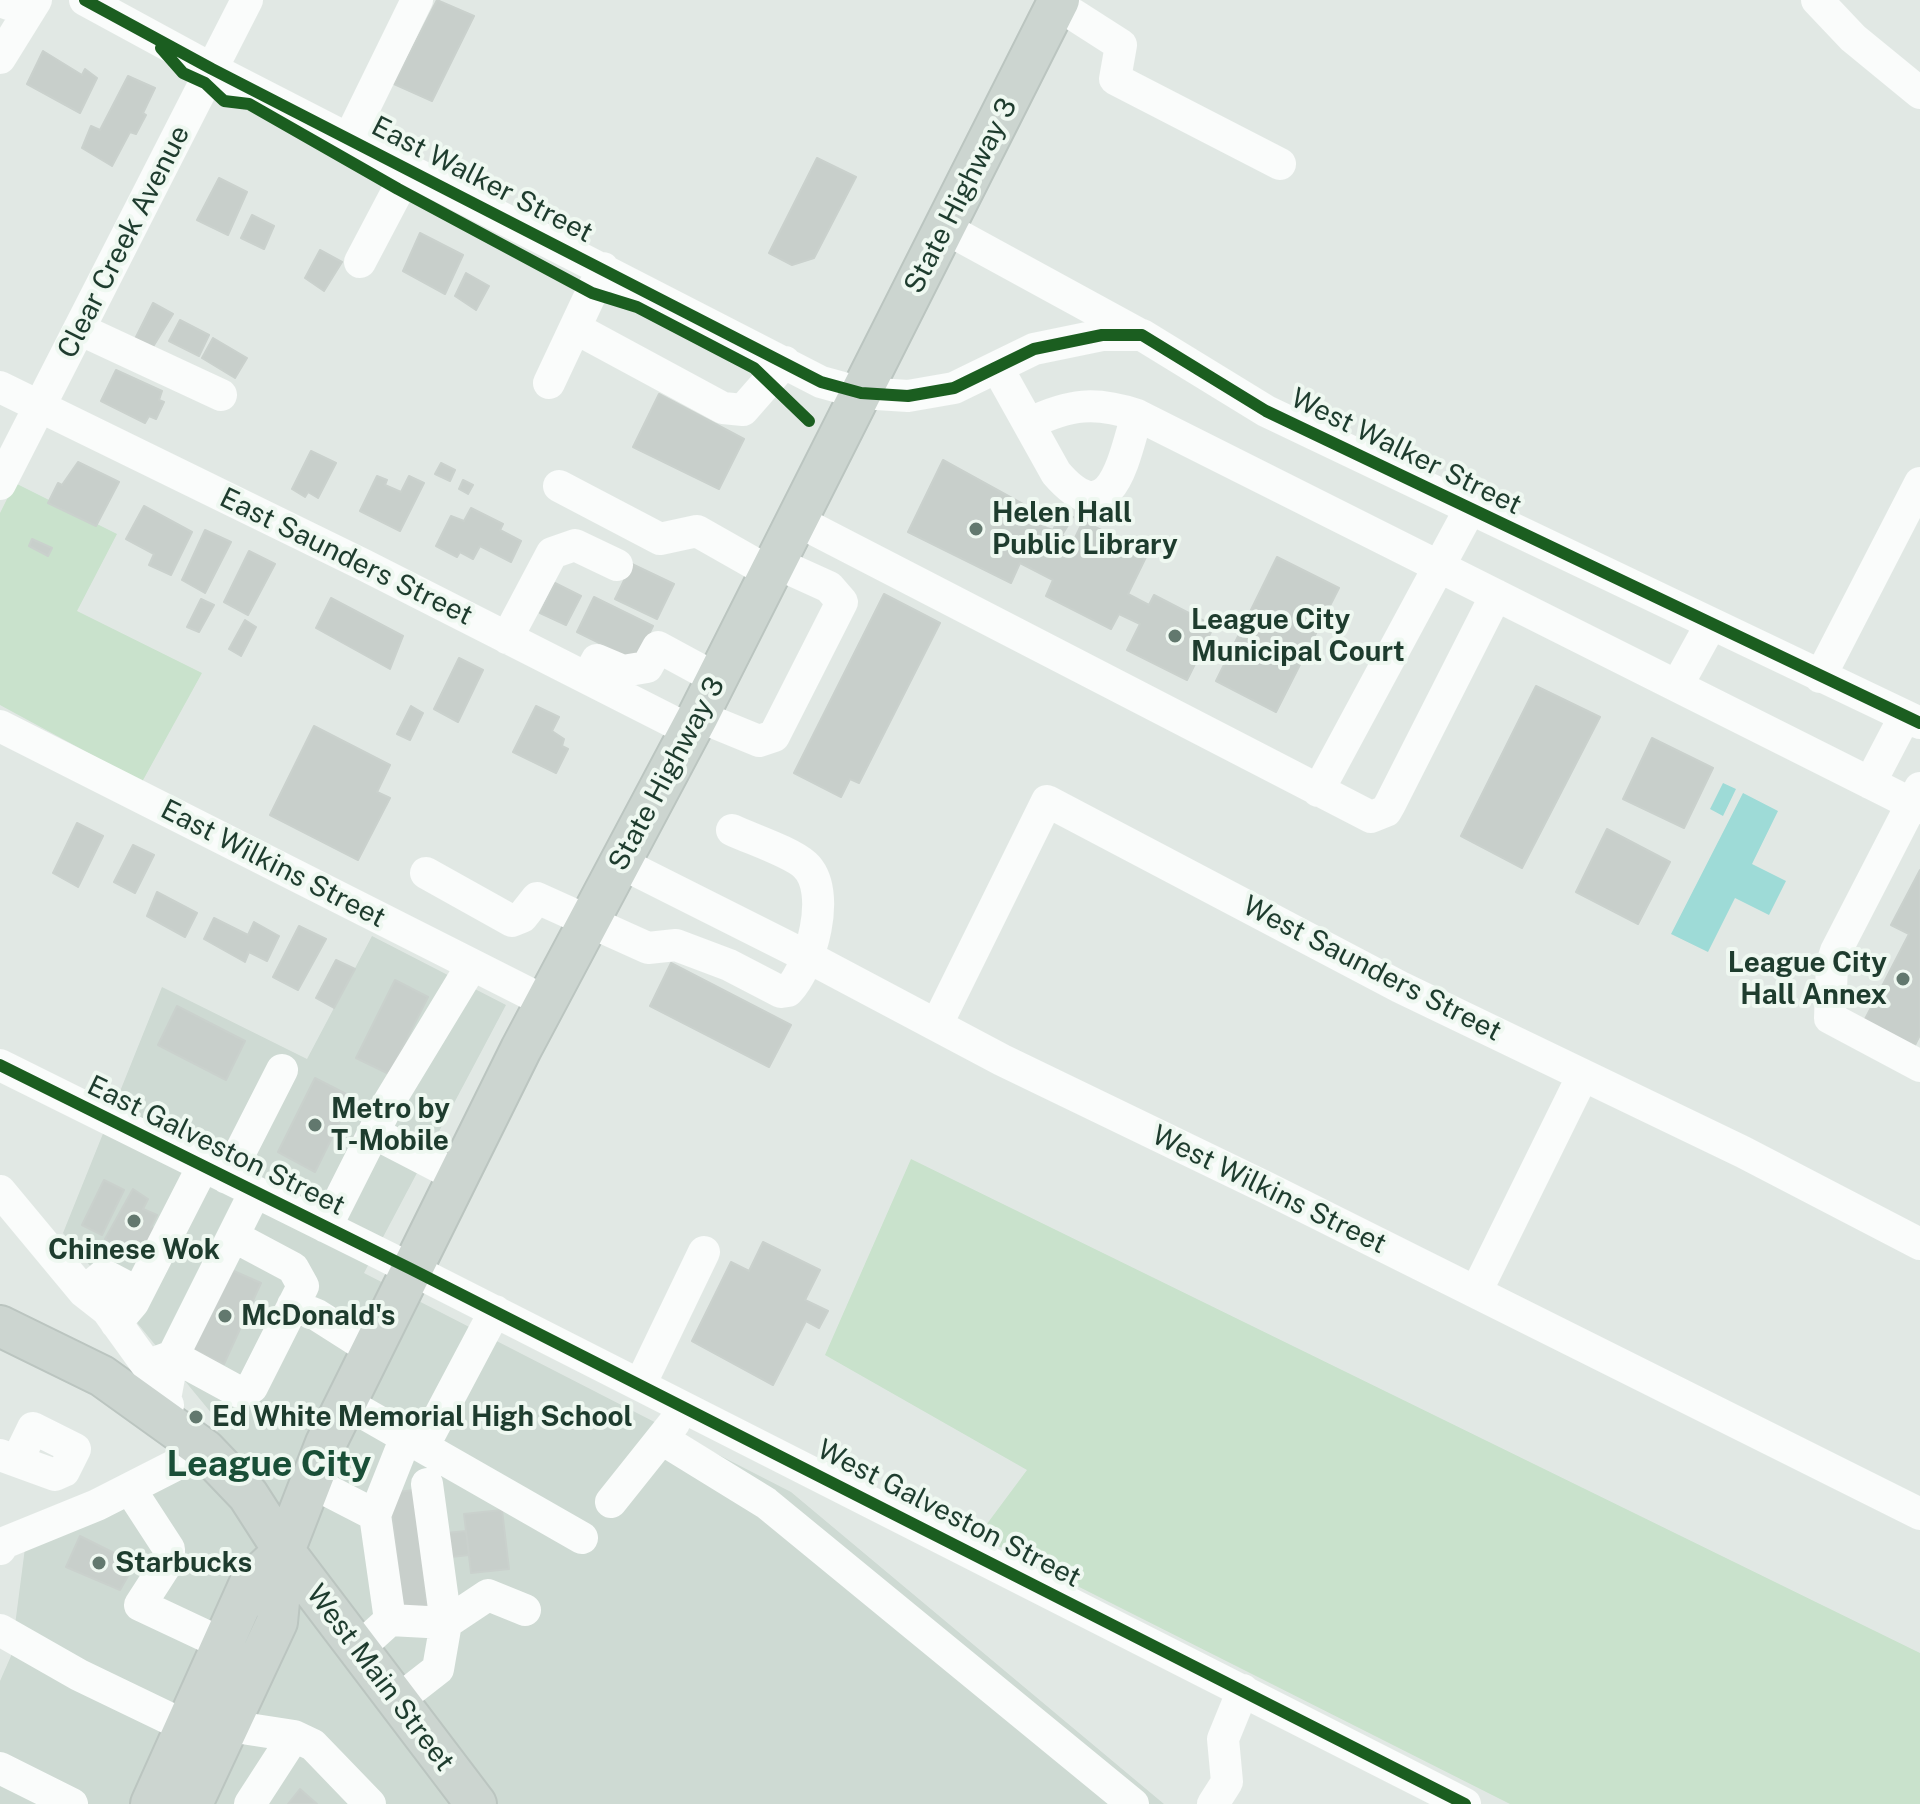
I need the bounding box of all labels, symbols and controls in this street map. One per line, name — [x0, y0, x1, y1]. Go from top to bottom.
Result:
street label: State Highway 3 — [897, 93, 1025, 299]
street label: East Walker Street — [366, 110, 598, 250]
street label: Clear Creek Avenue — [51, 120, 197, 364]
street label: West Walker Street — [1285, 382, 1527, 522]
street label: East Saunders Street — [214, 481, 478, 633]
place label: Helen Hall Public Library — [992, 496, 1178, 562]
marker: Helen Hall Public Library — [967, 520, 985, 538]
place label: League City Municipal Court — [1191, 603, 1405, 669]
marker: League City Municipal Court — [1166, 627, 1184, 645]
street label: State Highway 3 — [602, 671, 732, 877]
street label: East Wilkins Street — [155, 793, 391, 935]
street label: West Saunders Street — [1237, 889, 1507, 1049]
place label: League City Hall Annex — [1728, 946, 1887, 1012]
marker: League City Hall Annex — [1894, 970, 1912, 988]
street label: East Galveston Street — [82, 1069, 350, 1223]
place label: Metro by T-Mobile — [331, 1092, 450, 1158]
marker: Metro by T-Mobile — [306, 1116, 324, 1134]
street label: West Wilkins Street — [1146, 1119, 1392, 1261]
marker: Chinese Wok — [125, 1212, 143, 1230]
place label: Chinese Wok — [48, 1233, 220, 1267]
place label: McDonald's — [241, 1299, 395, 1333]
marker: McDonald's — [216, 1307, 234, 1325]
place label: Ed White Memorial High School — [212, 1400, 633, 1434]
marker: Ed White Memorial High School — [187, 1408, 205, 1426]
street label: West Galveston Street — [812, 1433, 1086, 1595]
district label: League City — [167, 1443, 371, 1487]
place label: Starbucks — [115, 1546, 252, 1580]
marker: Starbucks — [90, 1554, 108, 1572]
street label: West Main Street — [299, 1578, 461, 1778]

